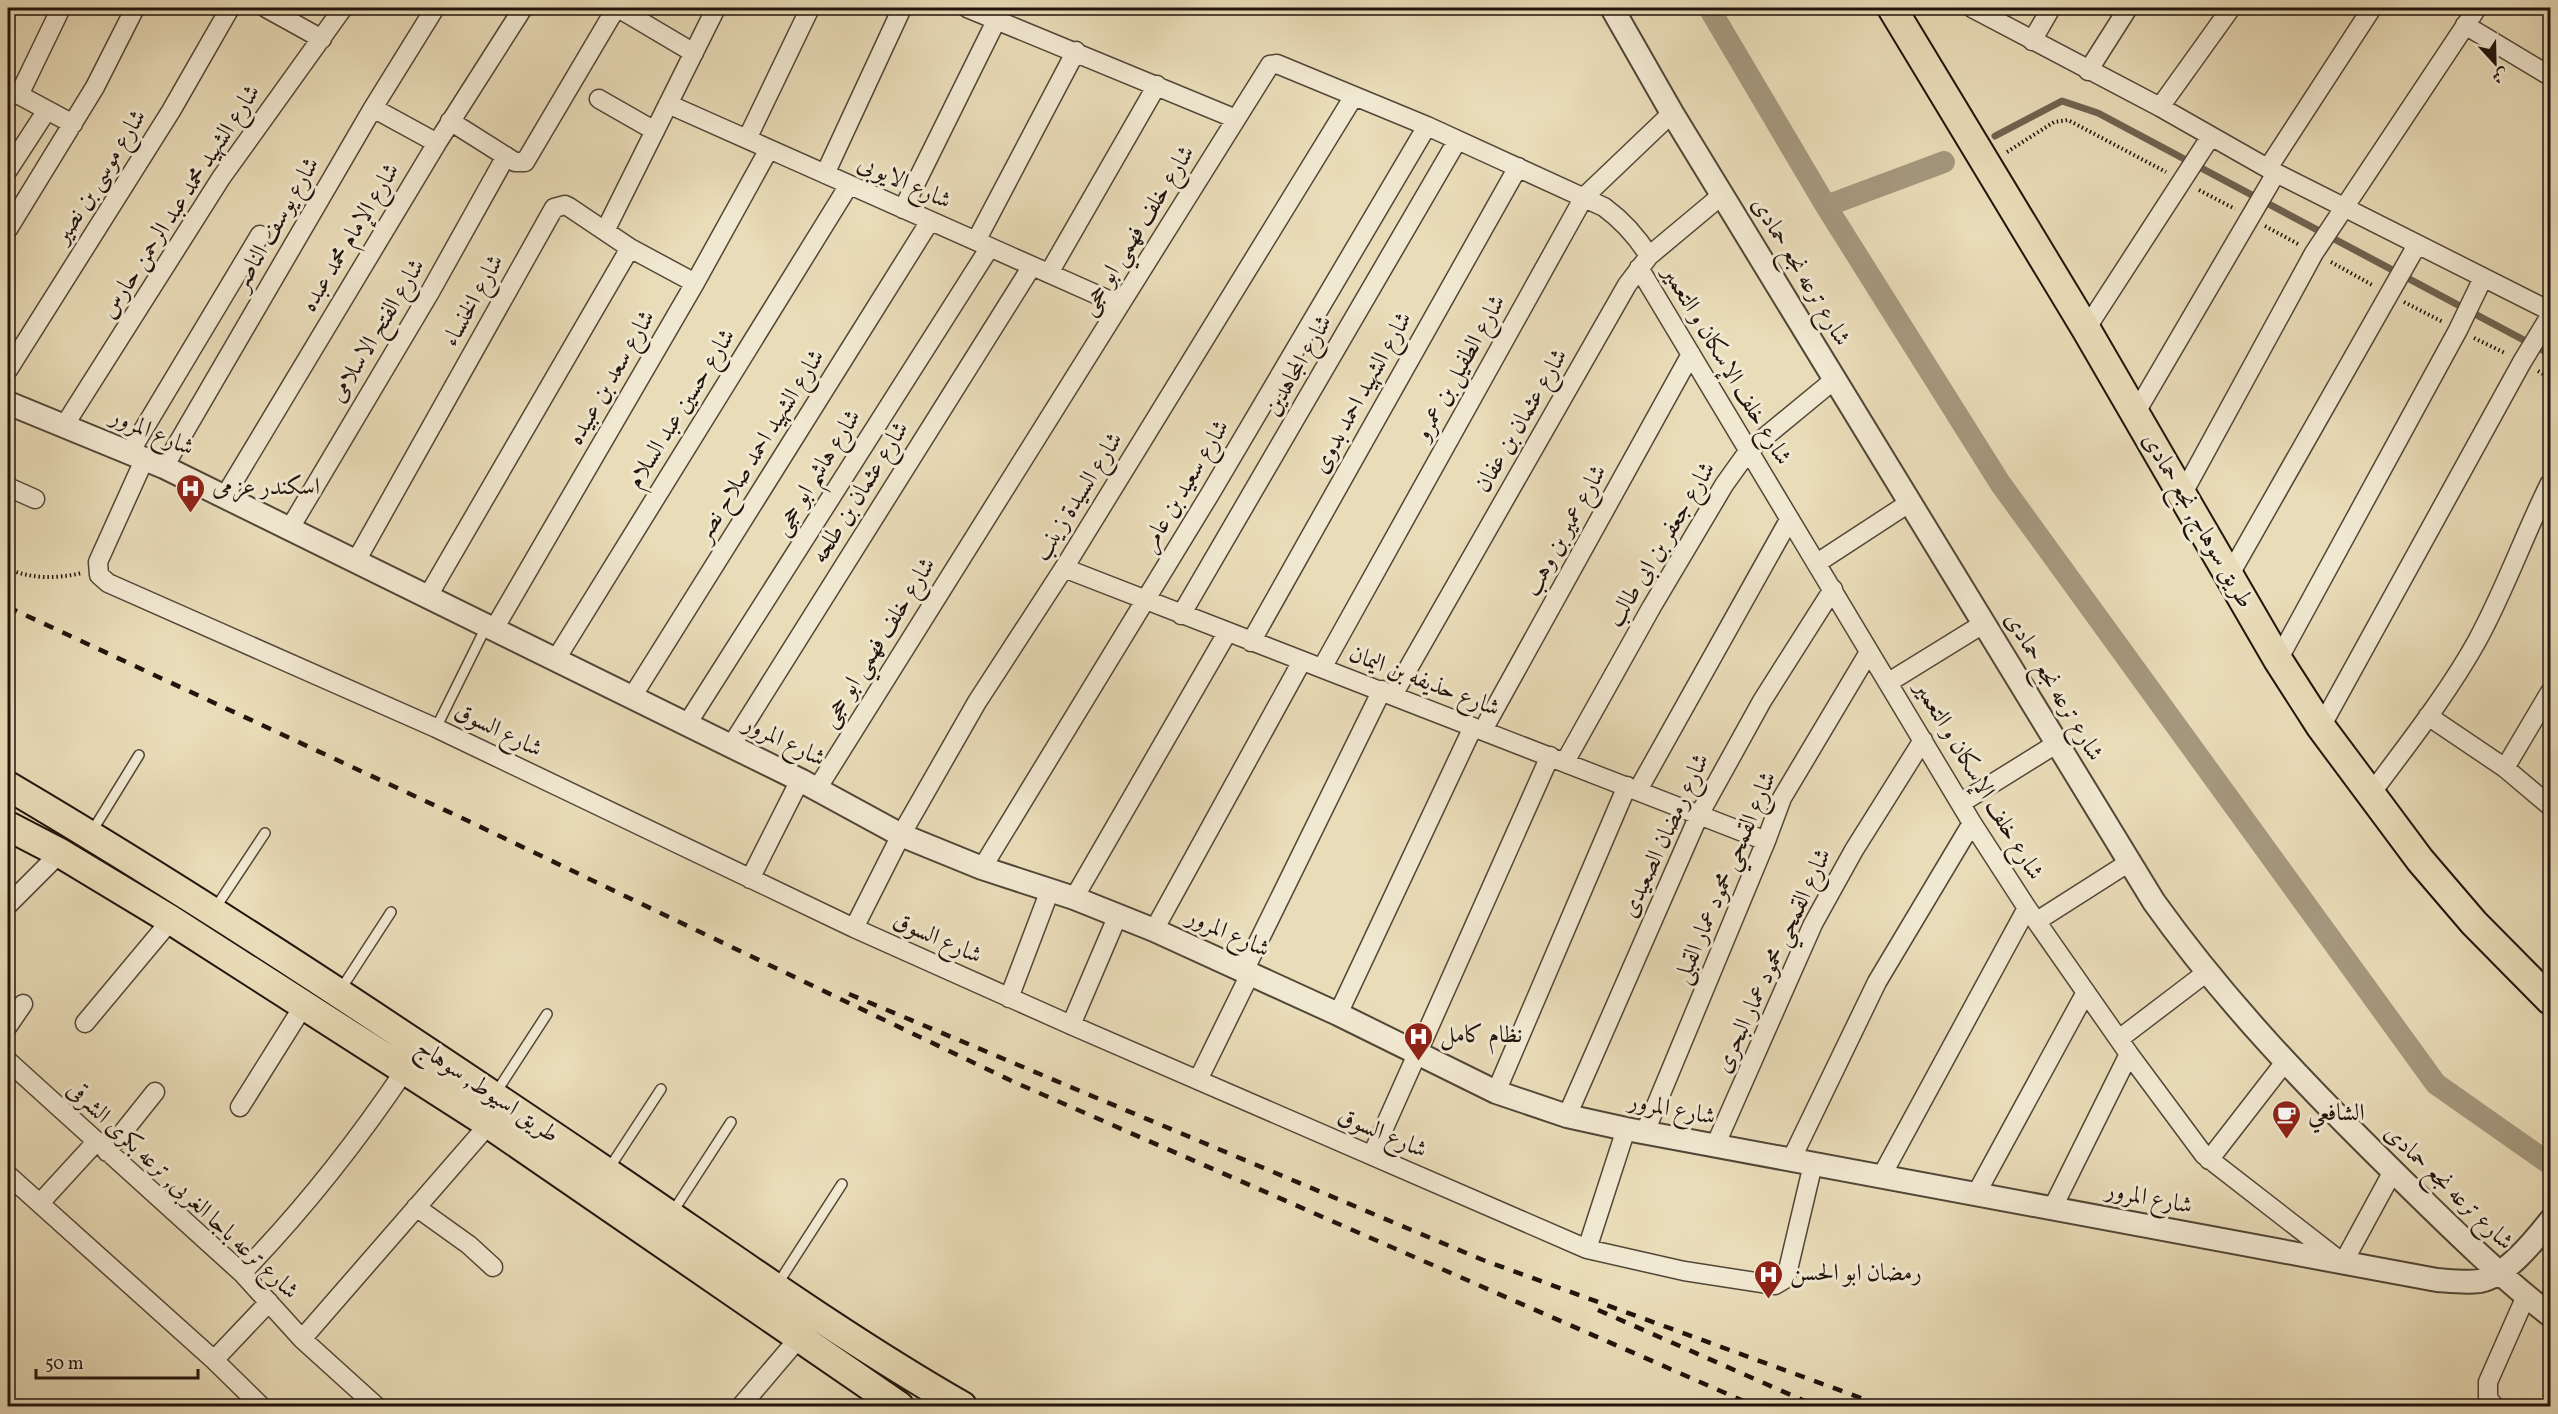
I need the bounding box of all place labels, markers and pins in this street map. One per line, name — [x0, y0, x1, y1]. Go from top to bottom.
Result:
place label: اسكندر عزمى — [212, 471, 320, 505]
hospital icon: اسكندر عزمى — [175, 472, 207, 514]
place label: نظام كامل — [1440, 1019, 1522, 1055]
hospital icon: نظام كامل — [1403, 1020, 1435, 1062]
place label: الشافعي — [2308, 1097, 2365, 1134]
cafe icon: الشافعي — [2271, 1098, 2303, 1140]
place label: رمضان ابو الحسن — [1790, 1257, 1922, 1291]
hospital icon: رمضان ابو الحسن — [1753, 1258, 1785, 1300]

